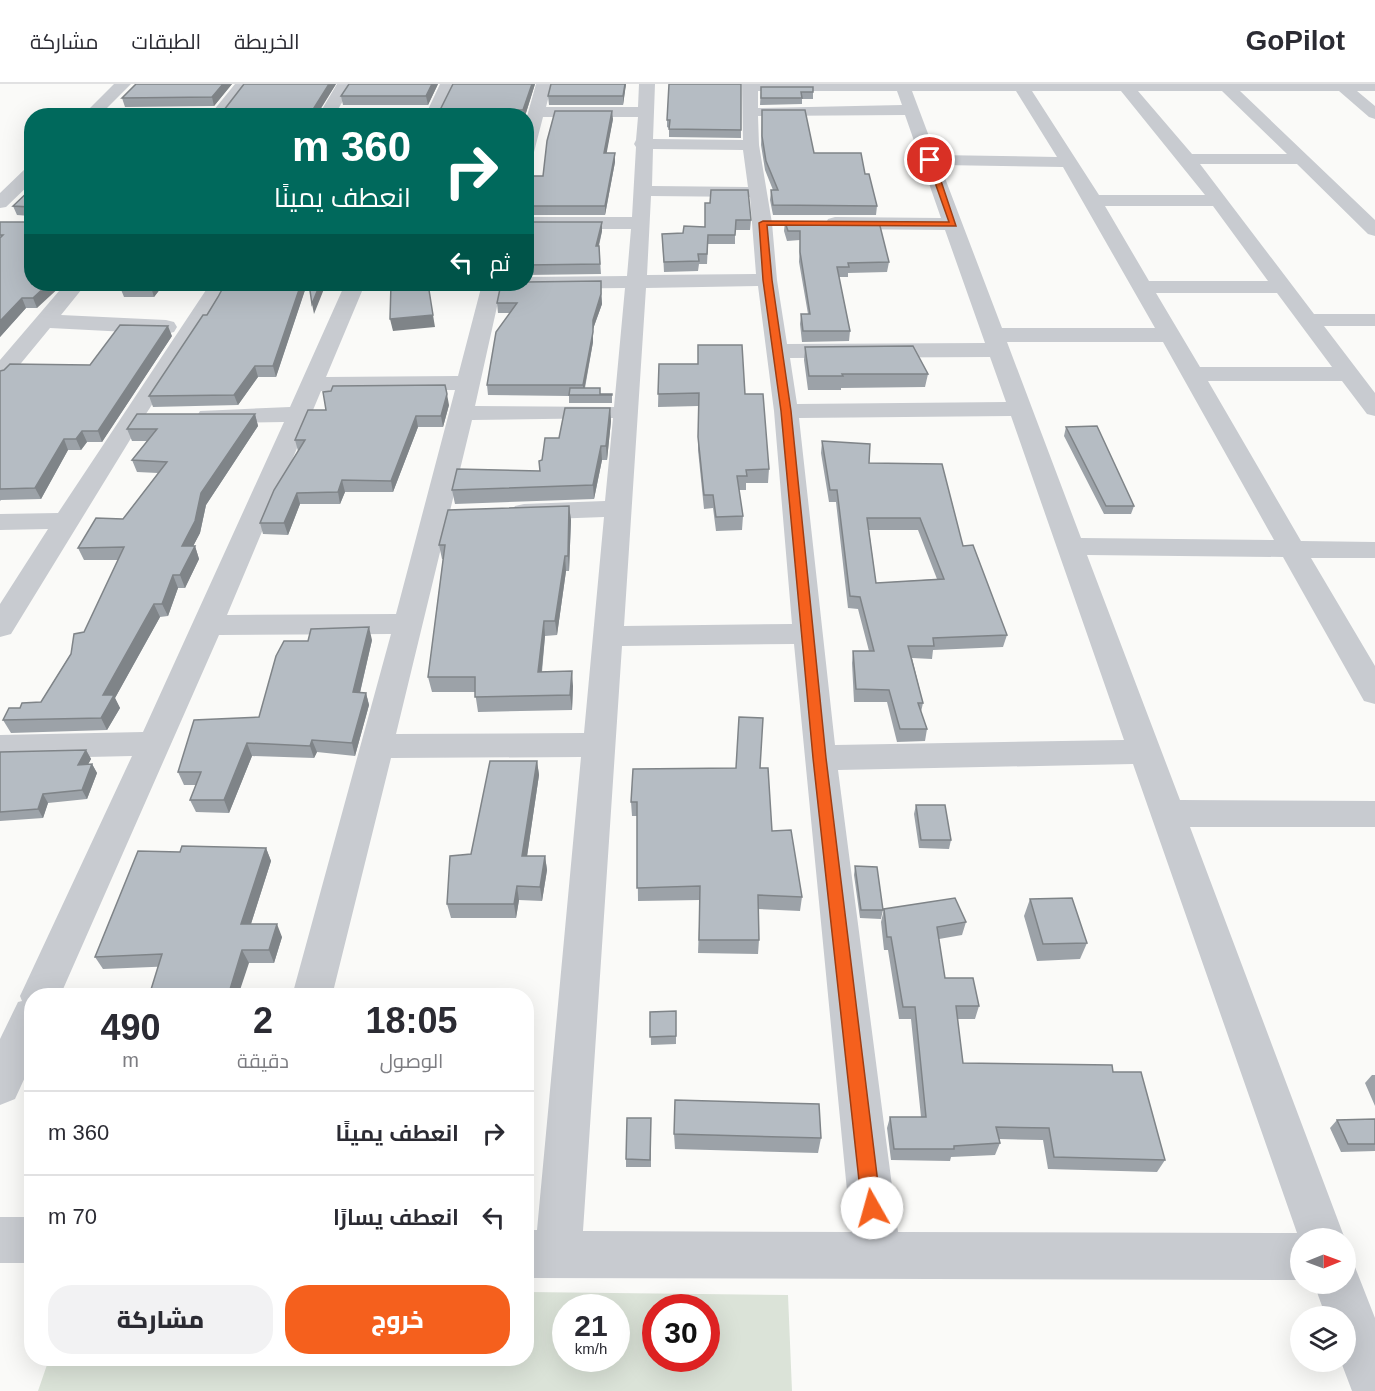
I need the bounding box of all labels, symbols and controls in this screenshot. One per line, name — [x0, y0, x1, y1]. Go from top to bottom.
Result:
text: GoPilot — [1245, 25, 1345, 56]
text: مشاركة — [30, 30, 99, 53]
text: الطبقات — [132, 30, 201, 53]
text: الخريطة — [234, 30, 300, 53]
text: 360 m — [292, 123, 411, 170]
icon: right — [432, 132, 510, 210]
pin — [904, 134, 955, 185]
icon: arrive — [913, 143, 946, 176]
text: انعطف يمينًا — [274, 183, 411, 213]
icon: left — [445, 246, 478, 279]
text: ثم — [490, 251, 510, 276]
text: 2 — [253, 1000, 273, 1041]
text: 18:05 — [365, 1000, 458, 1041]
text: 490 — [100, 1007, 161, 1048]
text: m — [122, 1049, 139, 1071]
text: دقيقة — [237, 1050, 289, 1072]
text: الوصول — [380, 1050, 443, 1072]
icon: right — [477, 1117, 510, 1150]
text: 360 m — [48, 1120, 109, 1145]
text: انعطف يمينًا — [336, 1121, 459, 1146]
position arrow — [840, 1176, 904, 1240]
icon: left — [477, 1201, 510, 1234]
text: 70 m — [48, 1204, 97, 1229]
text: انعطف يسارًا — [333, 1205, 459, 1230]
north arrow — [1290, 1228, 1356, 1294]
map controls — [1290, 1228, 1356, 1372]
button: مشاركة — [48, 1285, 273, 1354]
button: خروج — [285, 1285, 510, 1354]
speed limit sign: 30 — [642, 1294, 720, 1372]
button: layers — [1290, 1306, 1356, 1372]
text: 21 — [574, 1309, 608, 1342]
text: km/h — [575, 1340, 607, 1357]

